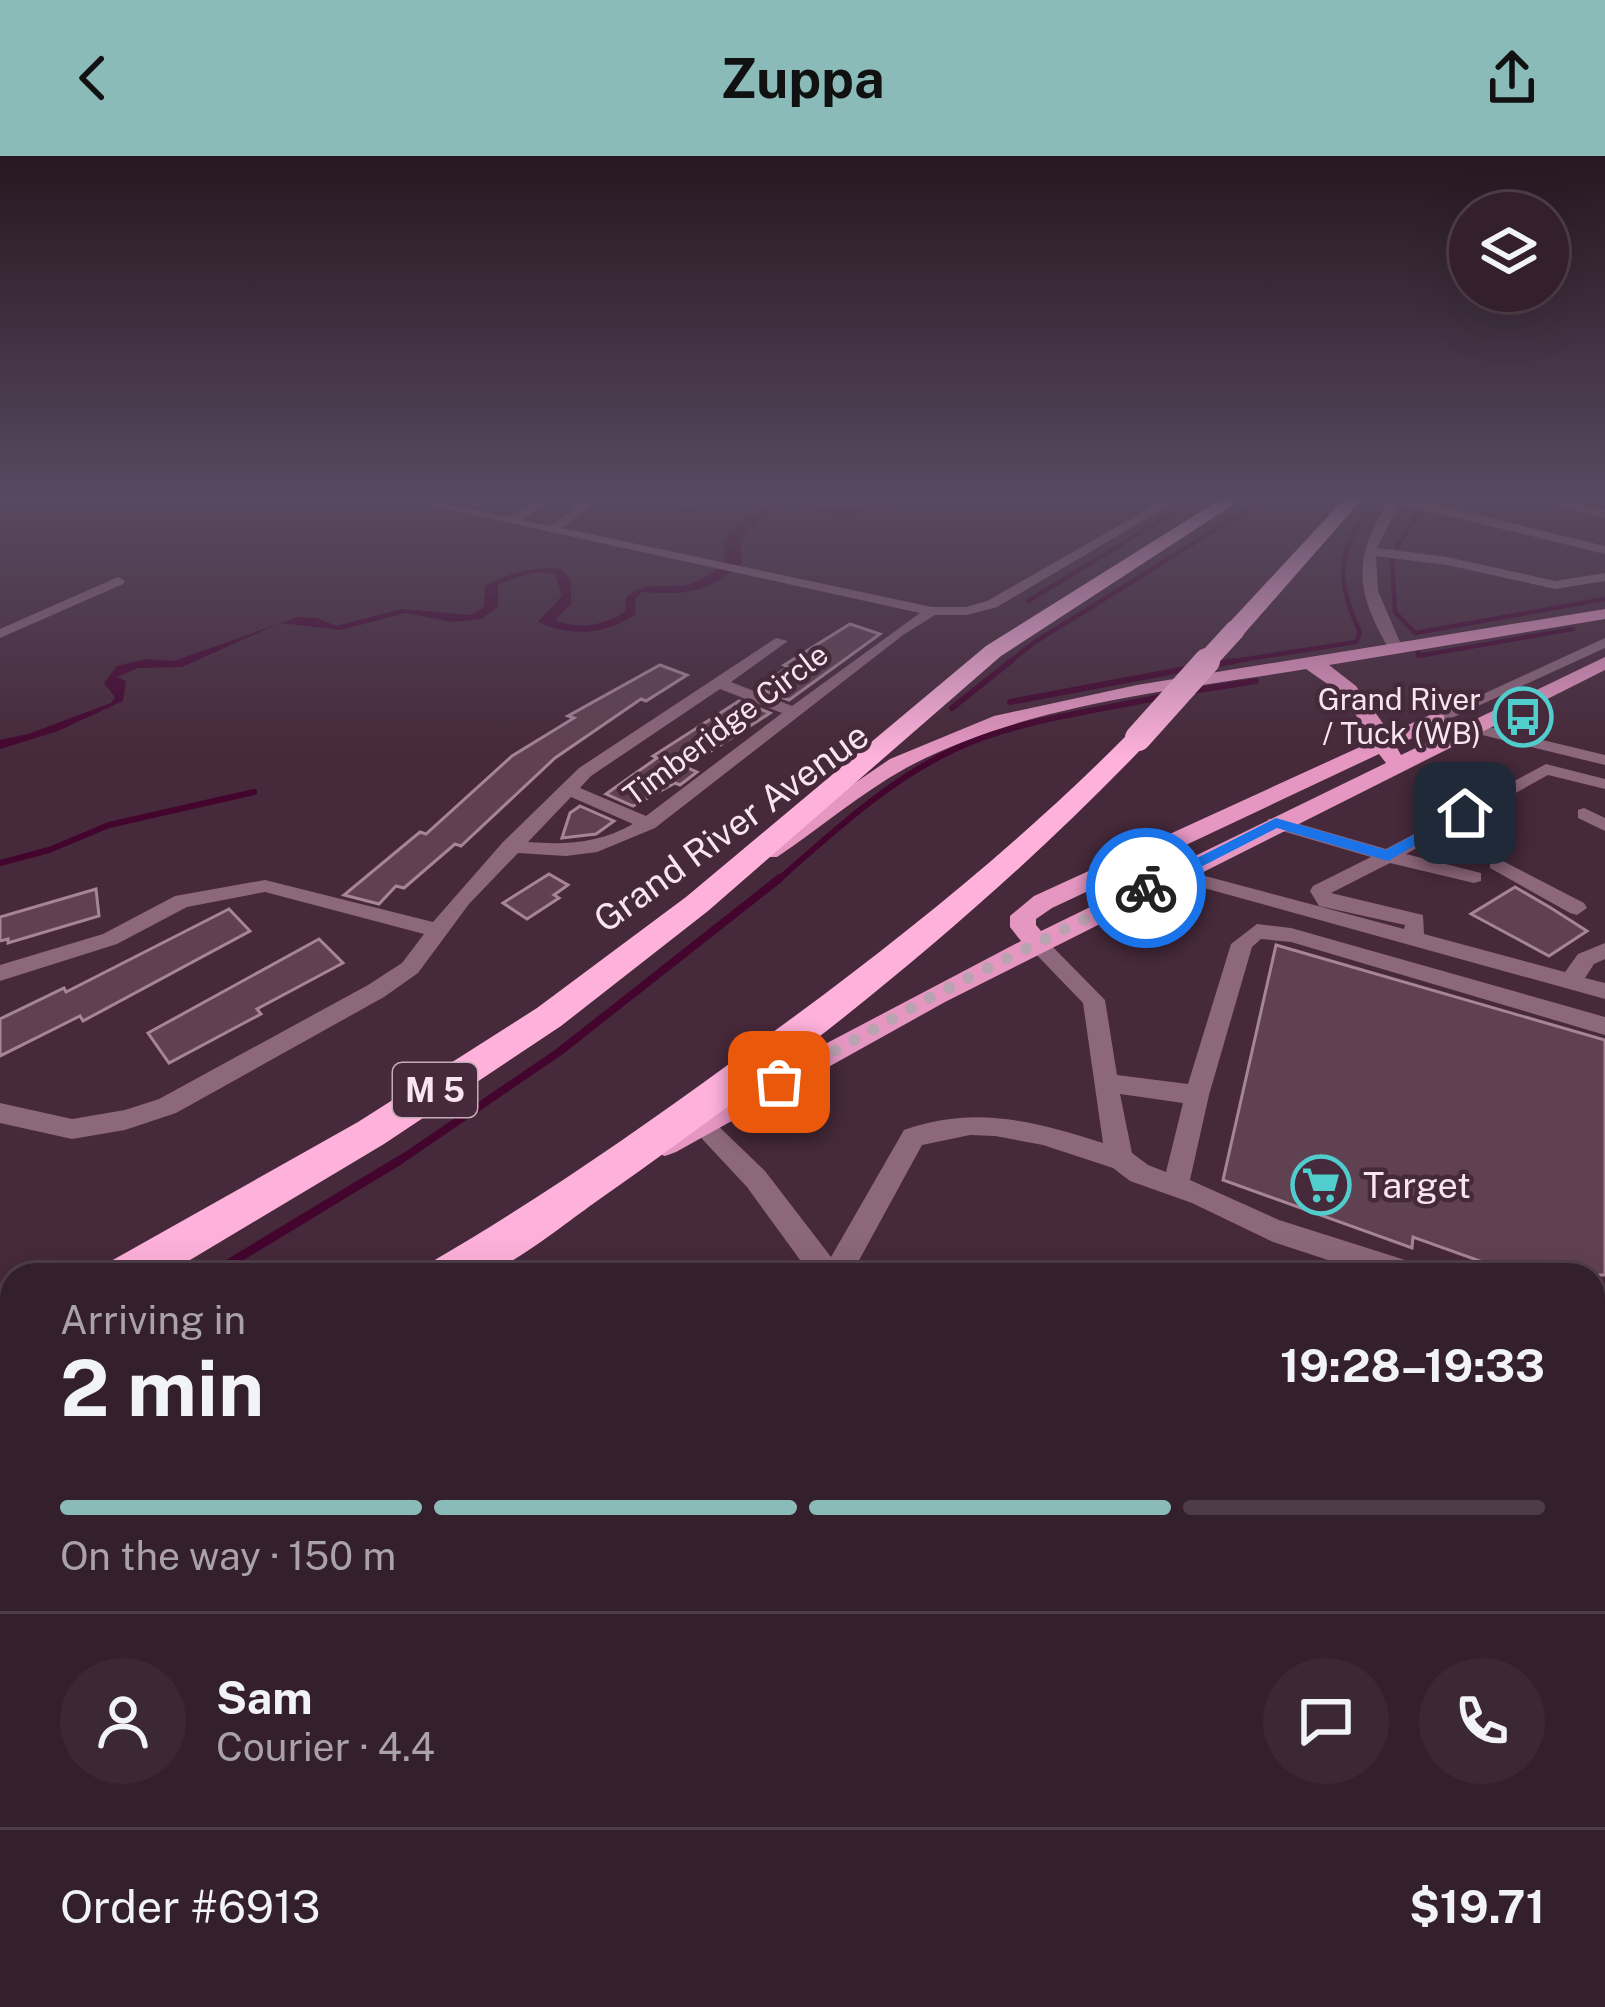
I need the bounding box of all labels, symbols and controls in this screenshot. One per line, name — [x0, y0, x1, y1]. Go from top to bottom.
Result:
icon: back — [60, 45, 126, 111]
icon: share — [1479, 45, 1545, 111]
text: Zuppa — [720, 47, 885, 110]
map controls — [1449, 192, 1569, 312]
button: layers — [1449, 192, 1569, 312]
street label: Timberidge Circle — [616, 636, 835, 813]
place label: Grand River / Tuck (WB) — [1318, 681, 1481, 751]
bus stop icon: Grand River / Tuck (WB) — [1492, 686, 1554, 748]
street label: Grand River Avenue — [586, 713, 876, 941]
pin — [1414, 762, 1516, 864]
icon: home — [1432, 780, 1498, 846]
courier — [1086, 828, 1206, 948]
icon: bike — [1113, 855, 1179, 921]
pin — [728, 1031, 830, 1133]
icon: bag — [746, 1049, 812, 1115]
road number: M 5 — [393, 1063, 477, 1117]
supermarket icon: Target — [1290, 1154, 1352, 1216]
place label: Target — [1363, 1164, 1471, 1206]
text: Arriving in — [60, 1297, 246, 1343]
text: 19:28–19:33 — [1280, 1339, 1545, 1392]
text: 2 min — [60, 1342, 264, 1434]
text: On the way · 150 m — [60, 1533, 396, 1579]
button: person — [60, 1658, 186, 1784]
button: chat — [1263, 1658, 1389, 1784]
button: phone — [1419, 1658, 1545, 1784]
text: Sam — [216, 1671, 313, 1724]
text: Courier · 4.4 — [216, 1724, 435, 1770]
text: Order #6913 — [60, 1880, 320, 1933]
text: $19.71 — [1409, 1880, 1545, 1933]

